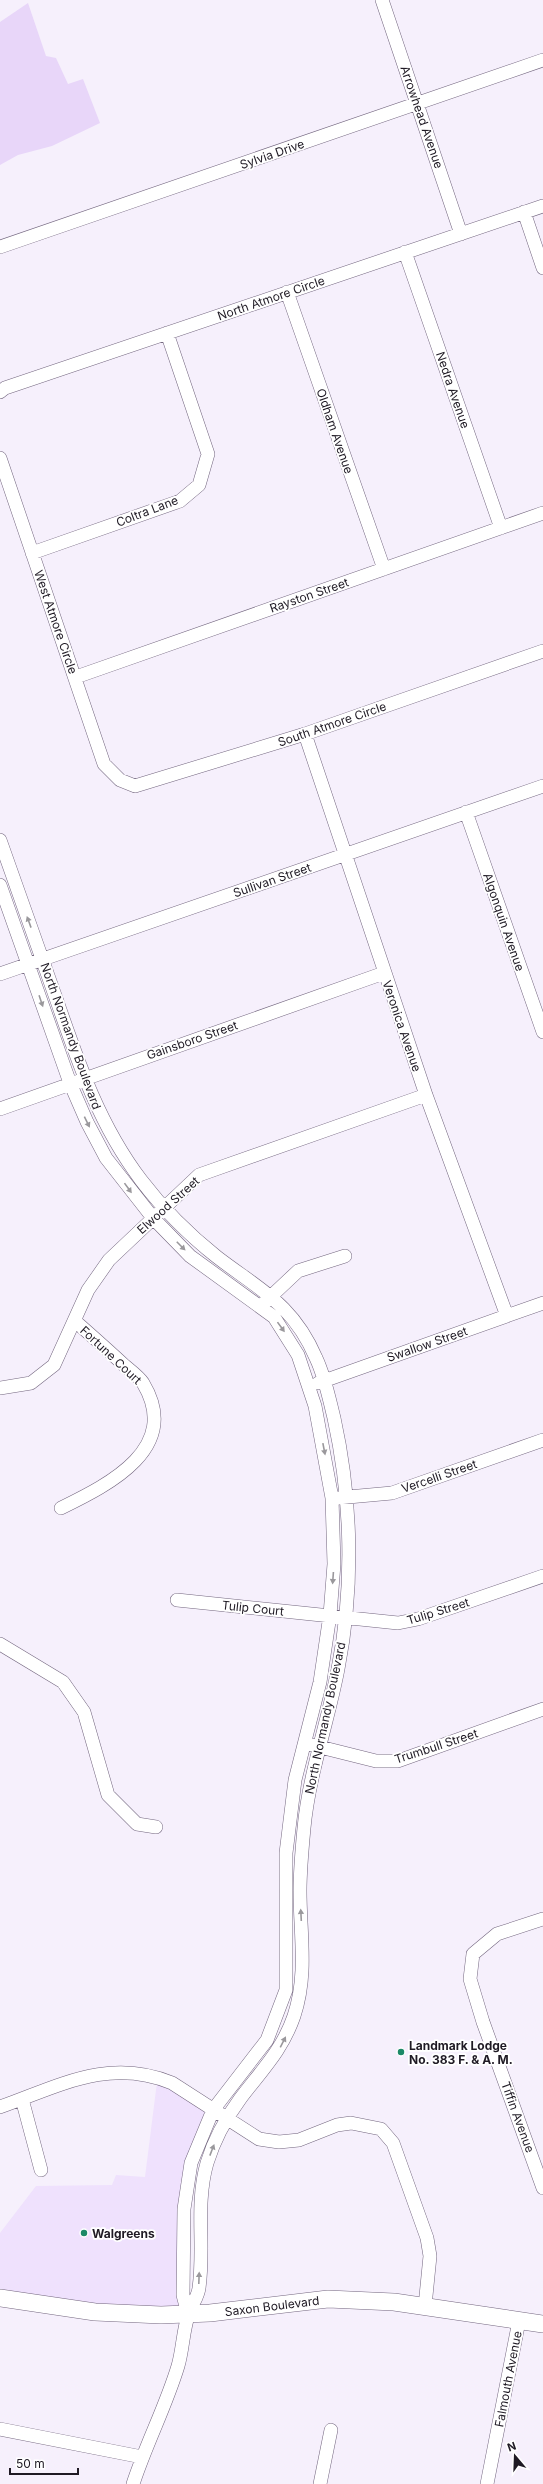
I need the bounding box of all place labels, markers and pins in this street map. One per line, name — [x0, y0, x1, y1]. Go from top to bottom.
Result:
place label: Landmark Lodge No. 383 F. & A. M. — [409, 2038, 513, 2067]
marker: Landmark Lodge No. 383 F. & A. M. — [396, 2047, 406, 2057]
place label: Walgreens — [92, 2226, 155, 2241]
marker: Walgreens — [79, 2228, 89, 2238]

